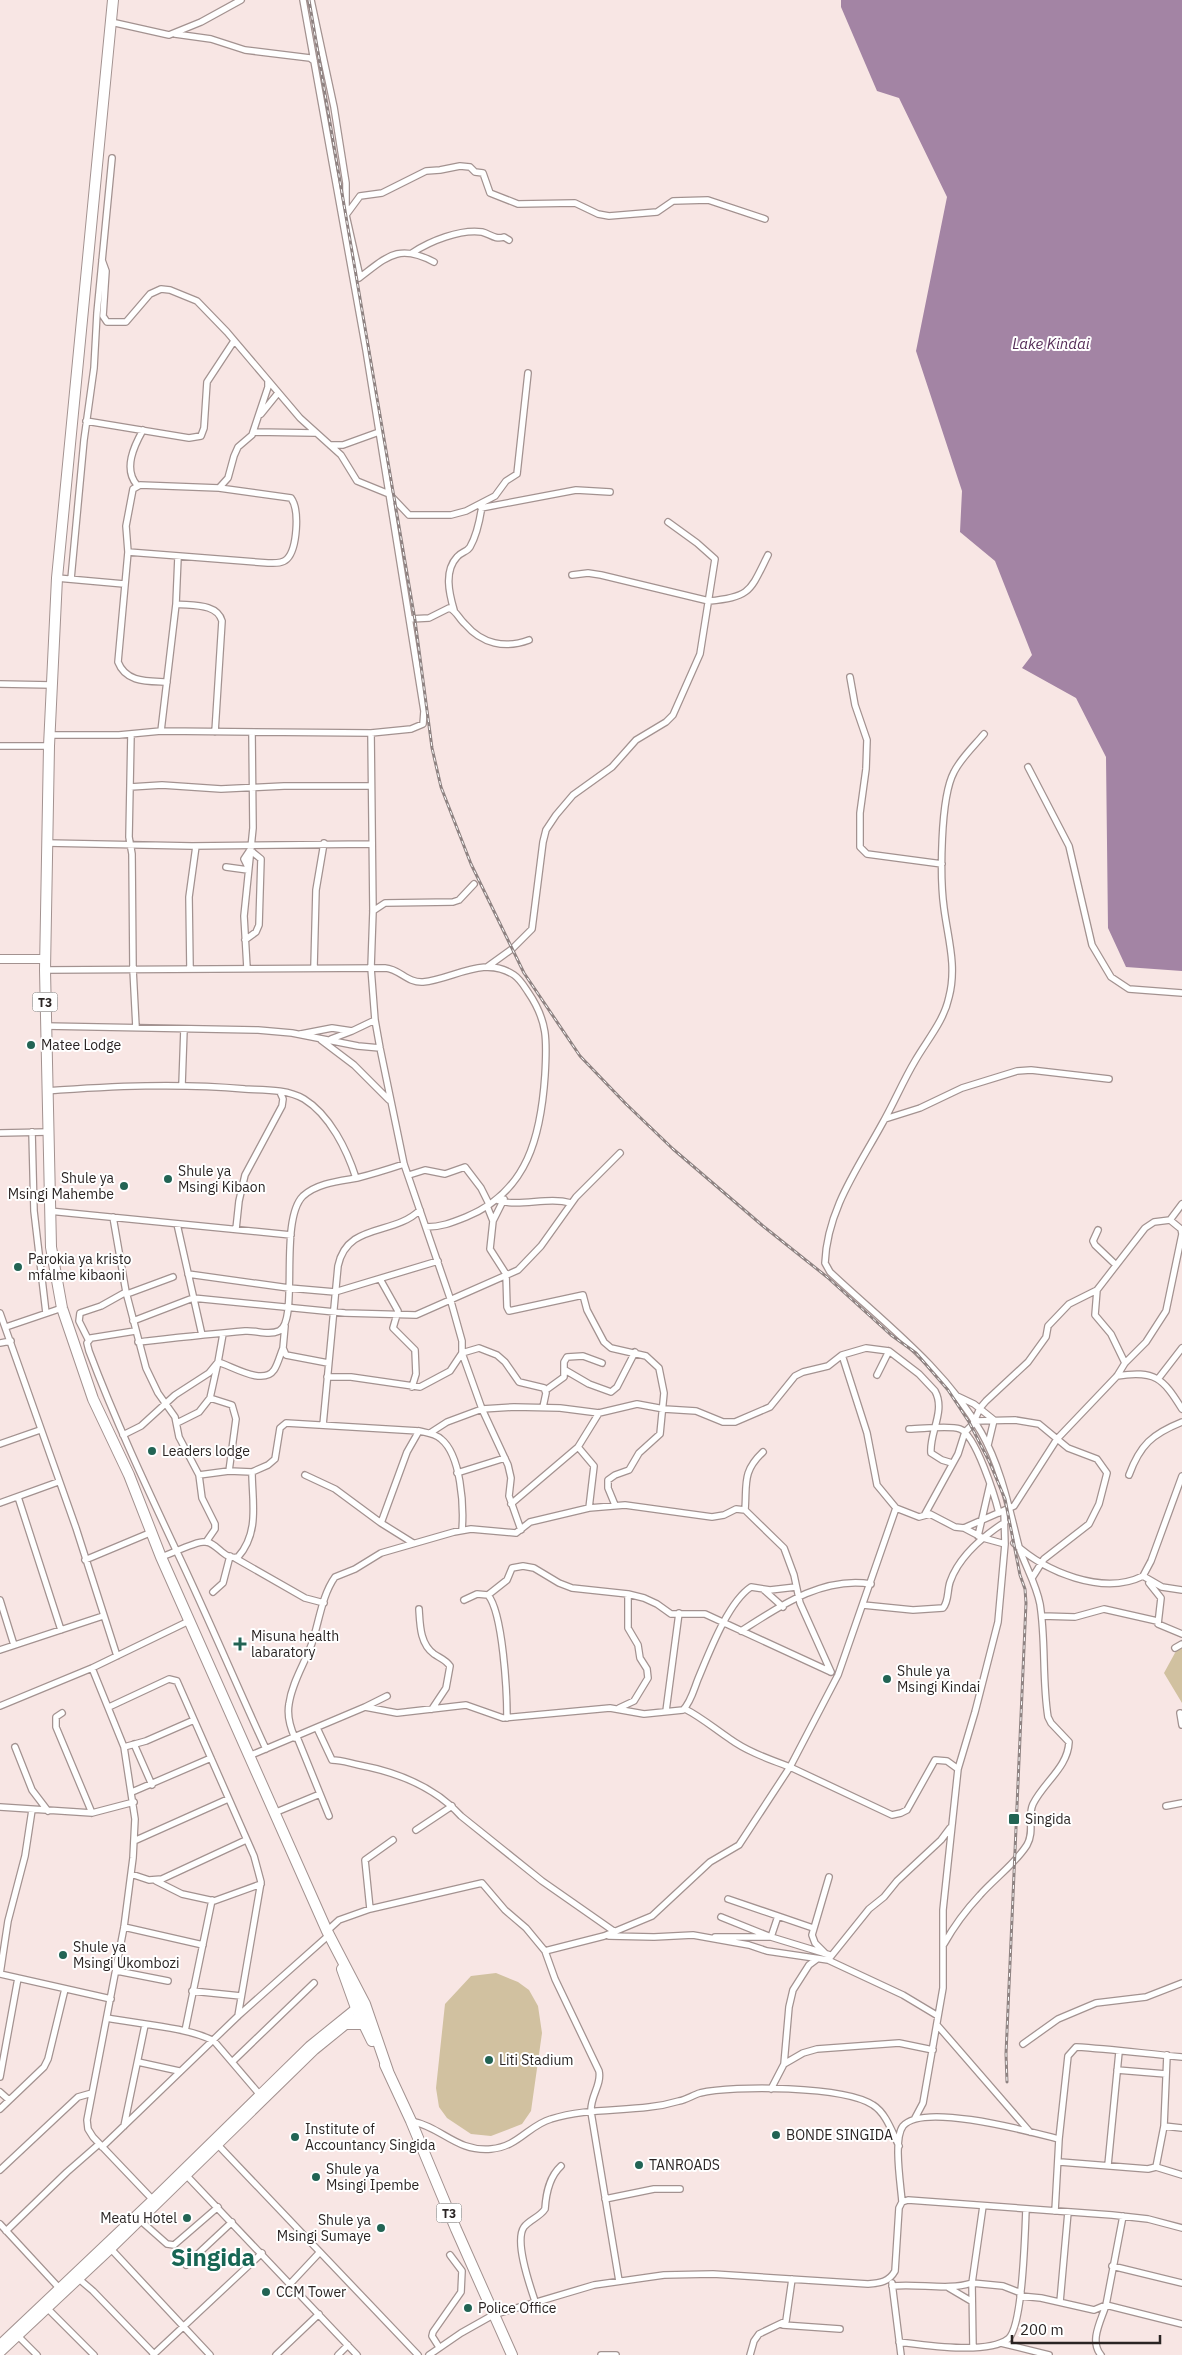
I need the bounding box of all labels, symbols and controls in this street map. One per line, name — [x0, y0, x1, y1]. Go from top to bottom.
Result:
water label: Lake Kindai — [1012, 334, 1090, 353]
road number: T3 — [32, 992, 58, 1012]
place label: Matee Lodge — [41, 1036, 122, 1054]
marker: Matee Lodge — [25, 1039, 37, 1051]
place label: Shule ya Msingi Kibaon — [178, 1162, 266, 1196]
place label: Shule ya Msingi Mahembe — [8, 1169, 115, 1203]
marker: Shule ya Msingi Kibaon — [162, 1173, 174, 1185]
marker: Shule ya Msingi Mahembe — [118, 1180, 130, 1192]
place label: Parokia ya kristo mfalme kibaoni — [28, 1250, 132, 1284]
marker: Parokia ya kristo mfalme kibaoni — [12, 1261, 24, 1273]
place label: Leaders lodge — [162, 1442, 250, 1460]
marker: Leaders lodge — [146, 1445, 158, 1457]
place label: Misuna health labaratory — [251, 1627, 339, 1661]
marker: Misuna health labaratory — [233, 1637, 247, 1651]
place label: Shule ya Msingi Kindai — [897, 1662, 980, 1696]
marker: Shule ya Msingi Kindai — [881, 1673, 893, 1685]
place label: Singida — [1025, 1810, 1072, 1828]
marker: Singida — [1007, 1812, 1021, 1826]
place label: Shule ya Msingi Ukombozi — [73, 1938, 179, 1972]
marker: Shule ya Msingi Ukombozi — [57, 1949, 69, 1961]
place label: Liti Stadium — [499, 2051, 574, 2069]
marker: Liti Stadium — [483, 2054, 495, 2066]
place label: Institute of Accountancy Singida — [305, 2120, 436, 2154]
place label: BONDE SINGIDA — [786, 2126, 893, 2144]
marker: BONDE SINGIDA — [770, 2129, 782, 2141]
marker: Institute of Accountancy Singida — [289, 2131, 301, 2143]
place label: TANROADS — [649, 2156, 720, 2174]
marker: TANROADS — [633, 2159, 645, 2171]
place label: Shule ya Msingi Ipembe — [326, 2160, 420, 2194]
marker: Shule ya Msingi Ipembe — [310, 2171, 322, 2183]
road number: T3 — [436, 2204, 462, 2222]
place label: Meatu Hotel — [100, 2209, 177, 2227]
place label: Shule ya Msingi Sumaye — [277, 2211, 372, 2245]
marker: Meatu Hotel — [181, 2212, 193, 2224]
marker: Shule ya Msingi Sumaye — [375, 2222, 387, 2234]
district label: Singida — [171, 2241, 255, 2273]
place label: CCM Tower — [276, 2283, 346, 2301]
marker: CCM Tower — [260, 2286, 272, 2298]
place label: Police Office — [478, 2299, 557, 2317]
marker: Police Office — [462, 2302, 474, 2314]
scale bar — [1012, 2312, 1160, 2344]
text: 200 m — [1020, 2320, 1064, 2339]

